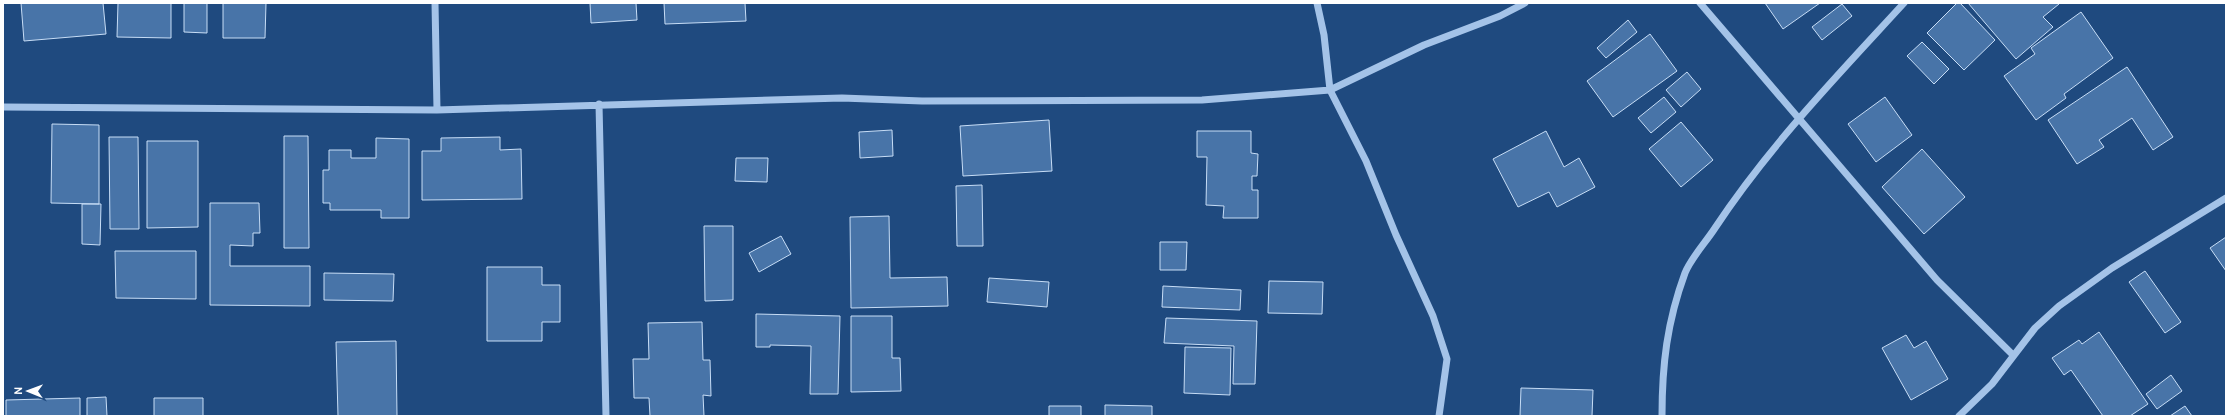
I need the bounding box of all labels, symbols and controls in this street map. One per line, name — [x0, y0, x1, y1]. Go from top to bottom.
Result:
north arrow — [8, 371, 48, 411]
text: N — [11, 387, 25, 395]

